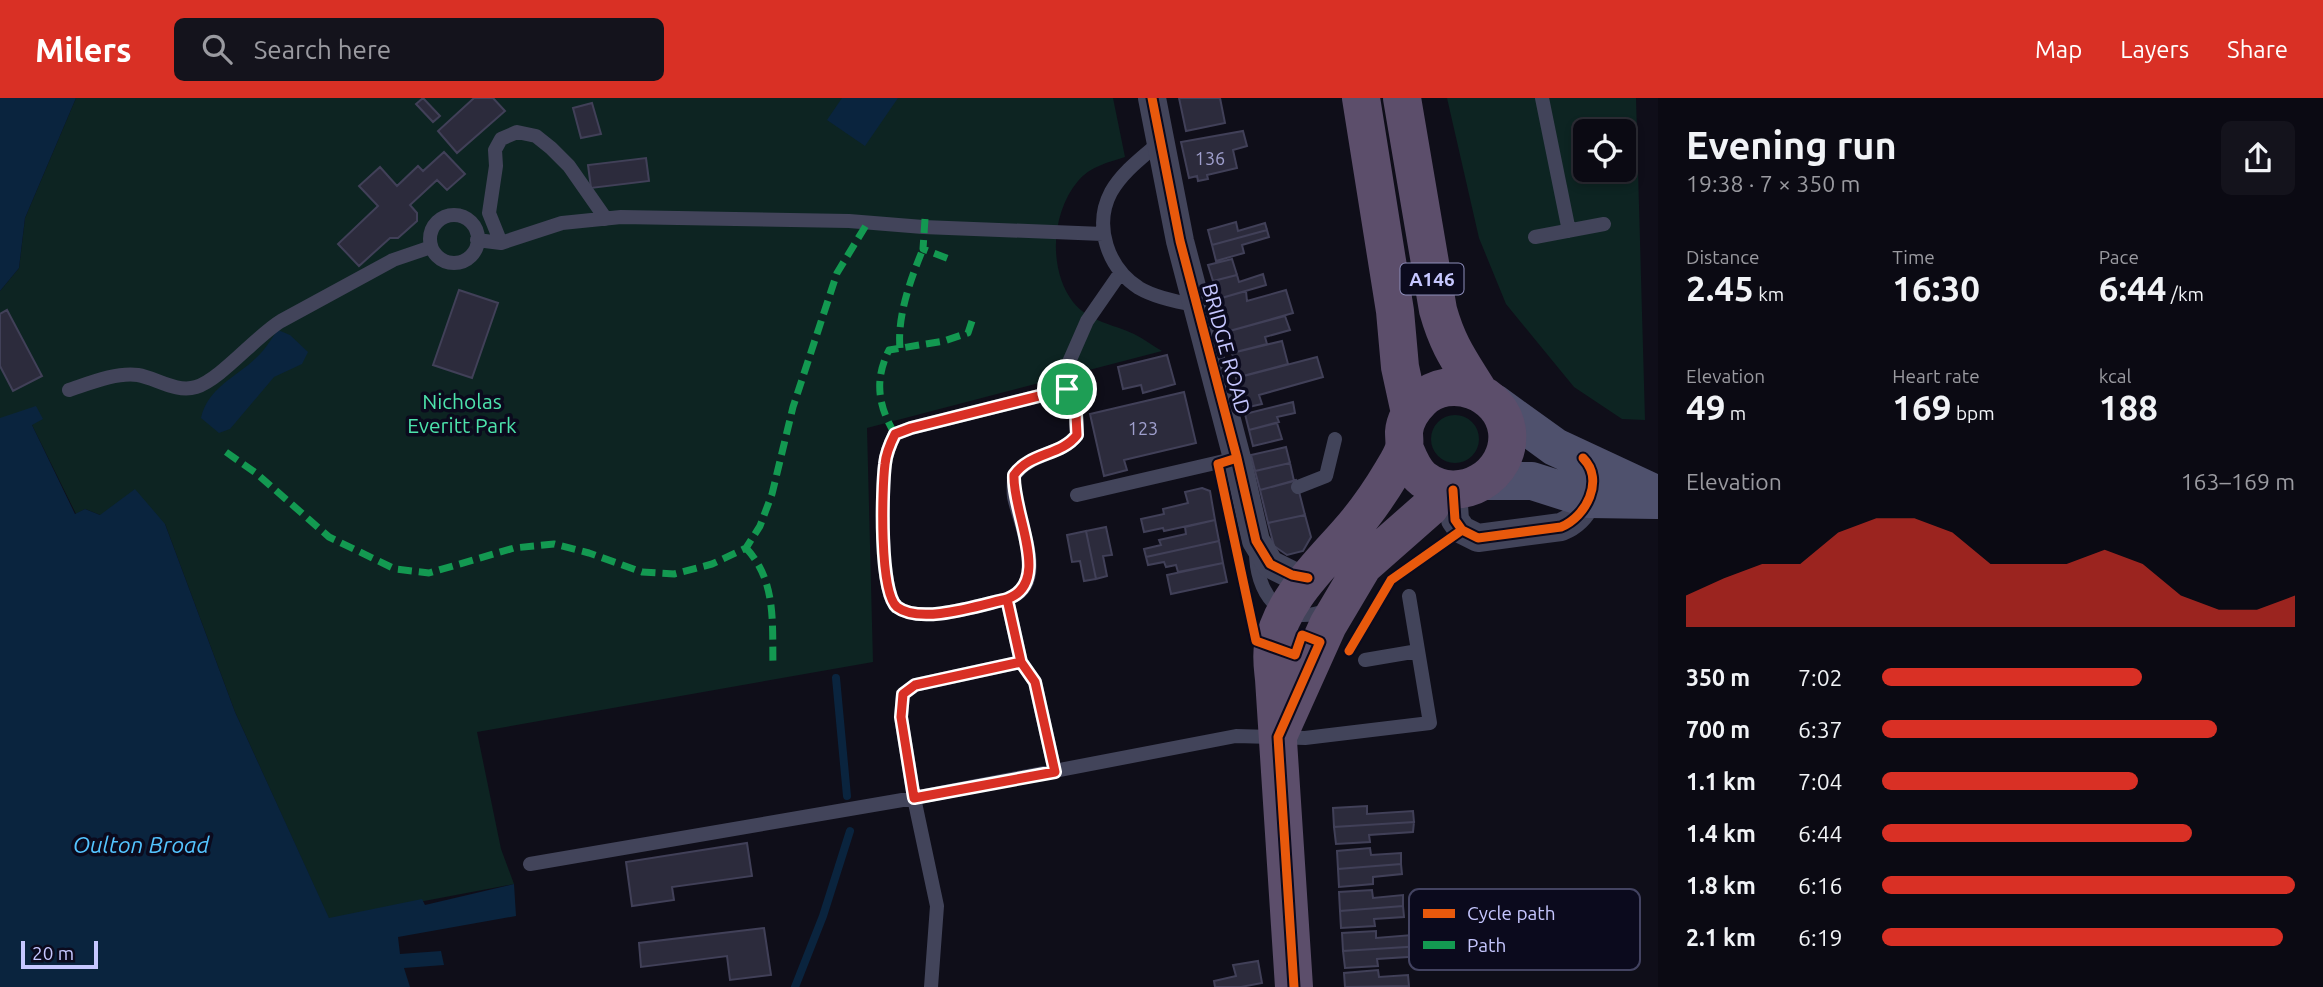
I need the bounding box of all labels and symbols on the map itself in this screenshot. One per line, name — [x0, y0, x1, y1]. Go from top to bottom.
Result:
house number: 136 — [1195, 148, 1225, 168]
road number: A146 — [1400, 264, 1464, 294]
street label: BRIDGE ROAD — [1198, 281, 1256, 417]
pin — [1037, 359, 1097, 419]
park label: Nicholas Everitt Park — [407, 389, 517, 437]
house number: 123 — [1128, 418, 1158, 438]
water label: Oulton Broad — [73, 832, 210, 857]
legend — [1409, 889, 1640, 970]
text: Cycle path — [1467, 902, 1556, 924]
text: Path — [1467, 934, 1506, 956]
scale bar — [21, 938, 98, 970]

